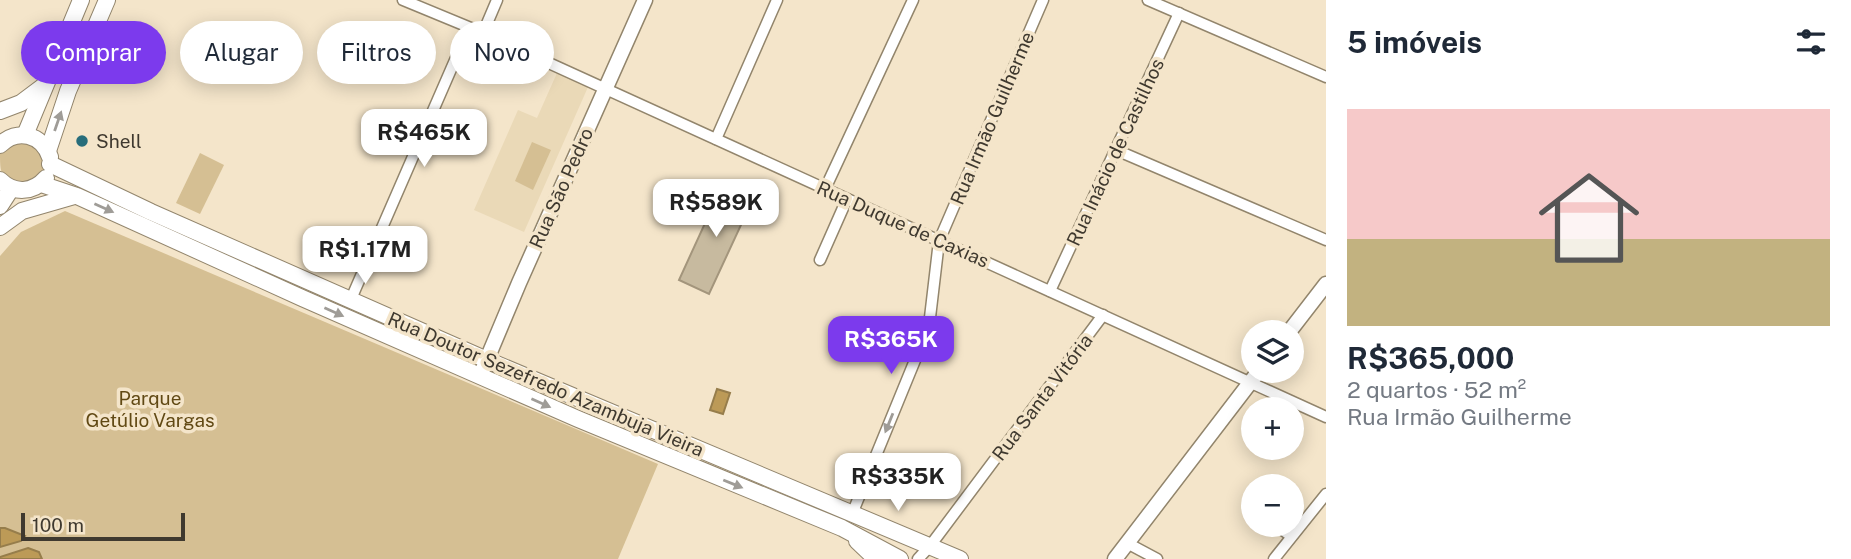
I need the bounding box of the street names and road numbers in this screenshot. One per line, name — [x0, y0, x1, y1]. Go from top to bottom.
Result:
street label: Rua Irmão Guilherme — [946, 28, 1038, 208]
street label: Rua Inácio de Castilhos — [1062, 55, 1168, 249]
street label: Rua São Pedro — [525, 124, 597, 252]
street label: Rua Duque de Caxias — [814, 176, 992, 272]
street label: Rua Doutor Sezefredo Azambuja Vieira — [385, 307, 707, 461]
street label: Rua Santa Vitória — [987, 329, 1097, 465]

